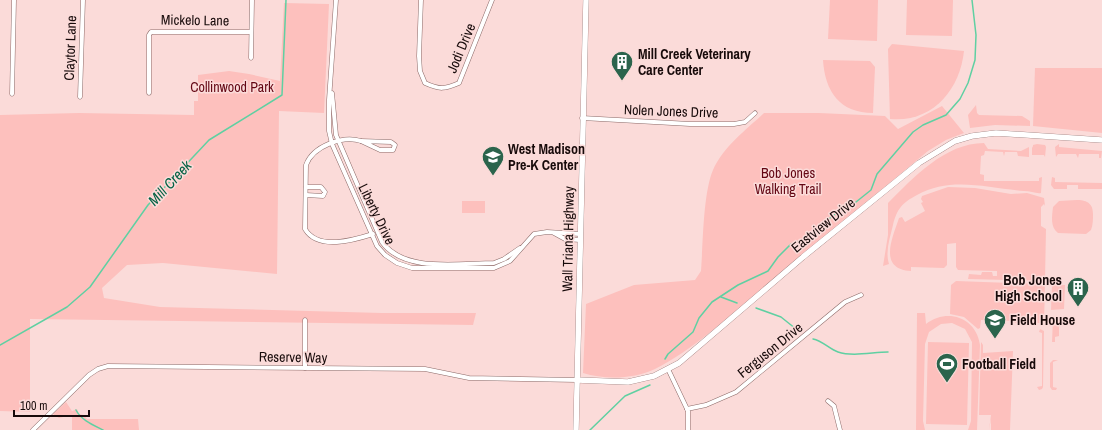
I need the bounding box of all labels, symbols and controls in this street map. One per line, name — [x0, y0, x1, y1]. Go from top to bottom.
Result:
street label: Mickelo Lane — [161, 10, 229, 30]
street label: Claytor Lane — [60, 15, 80, 81]
street label: Jodi Drive — [442, 20, 480, 76]
place label: Mill Creek Veterinary Care Center — [638, 45, 751, 79]
building icon: Mill Creek Veterinary Care Center — [609, 49, 635, 82]
park label: Collinwood Park — [190, 78, 274, 96]
street label: Nolen Jones Drive — [623, 100, 719, 122]
place label: West Madison Pre-K Center — [508, 140, 585, 174]
school or university icon: West Madison Pre-K Center — [480, 144, 506, 177]
water label: Mill Creek — [143, 155, 197, 210]
park label: Bob Jones Walking Trail — [755, 164, 821, 198]
street label: Liberty Drive — [355, 181, 399, 247]
street label: Wall Triana Highway — [558, 186, 578, 292]
street label: Eastview Drive — [787, 194, 859, 256]
place label: Bob Jones High School — [995, 271, 1062, 305]
building icon: Bob Jones High School — [1065, 275, 1091, 308]
school or university icon: Field House — [982, 307, 1008, 340]
place label: Field House — [1010, 311, 1075, 329]
street label: Ferguson Drive — [734, 318, 806, 382]
street label: Reserve Way — [259, 347, 328, 367]
sports icon: Football Field — [934, 351, 960, 384]
place label: Football Field — [962, 355, 1036, 373]
scale bar — [14, 392, 89, 418]
text: 100 m — [20, 398, 47, 414]

